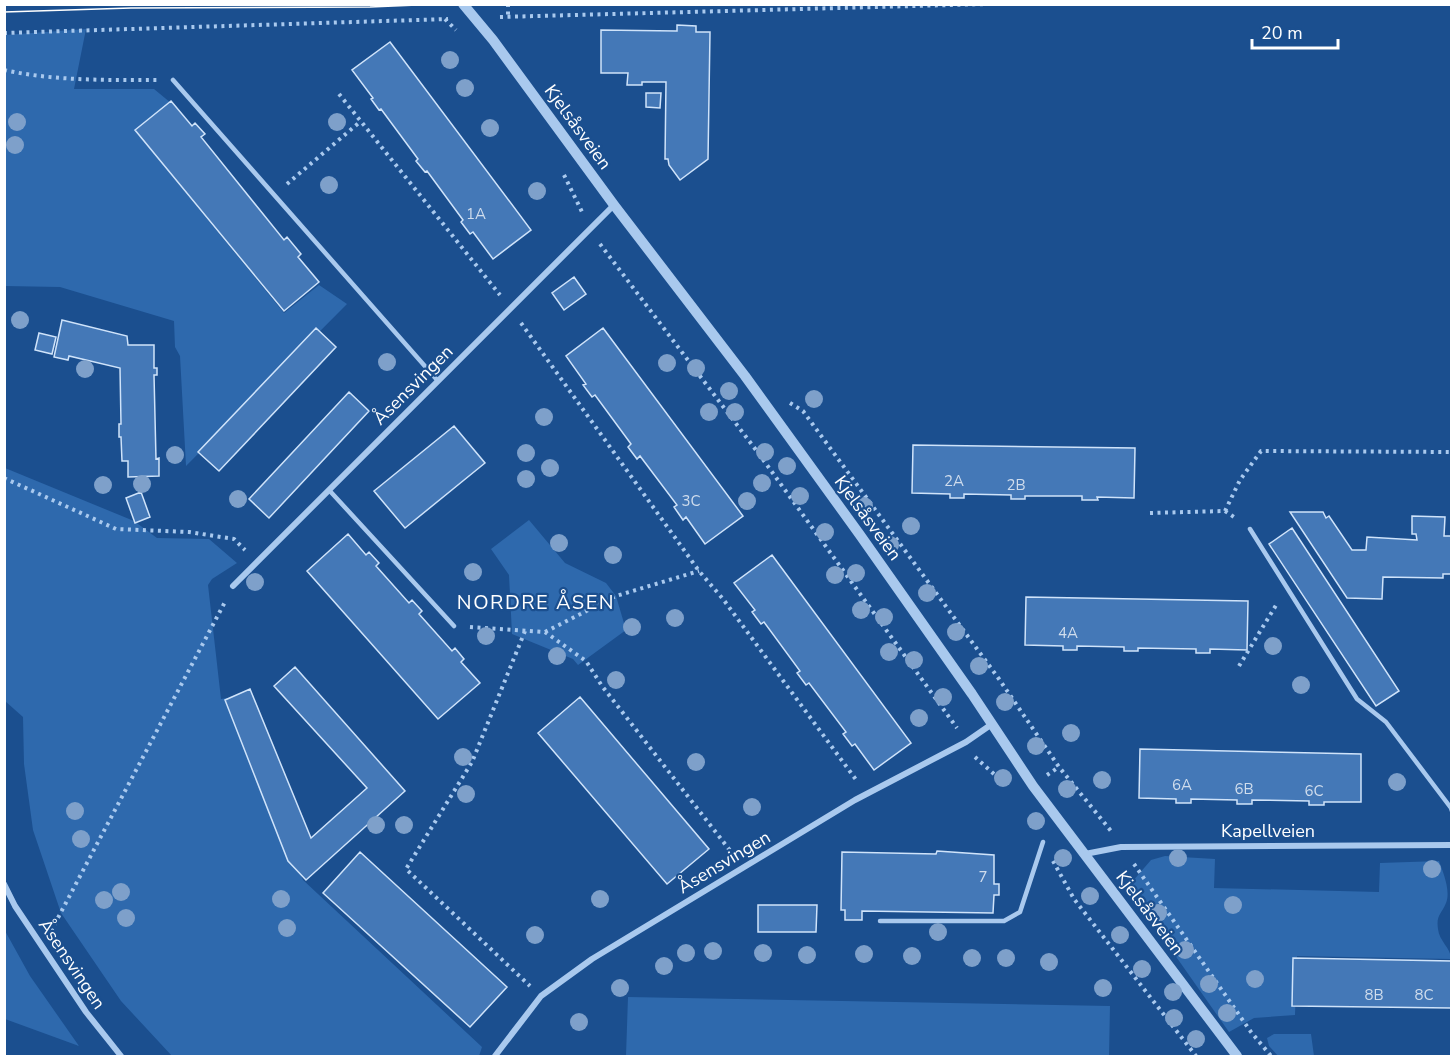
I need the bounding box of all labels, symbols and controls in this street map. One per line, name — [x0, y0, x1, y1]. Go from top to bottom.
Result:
scale bar — [1252, 12, 1338, 50]
text: 20 m — [1261, 21, 1303, 45]
street label: Kjelsåsveien — [539, 80, 617, 174]
house number: 1A — [466, 204, 486, 224]
street label: Åsensvingen — [368, 340, 458, 430]
street label: Kjelsåsveien — [829, 471, 907, 565]
house number: 2A — [944, 471, 964, 491]
house number: 2B — [1006, 475, 1026, 495]
house number: 3C — [681, 491, 701, 511]
district label: NORDRE ÅSEN — [457, 589, 615, 616]
house number: 4A — [1058, 623, 1078, 643]
house number: 6A — [1172, 775, 1192, 795]
house number: 6B — [1234, 779, 1254, 799]
house number: 6C — [1304, 781, 1324, 801]
street label: Kapellveien — [1221, 819, 1315, 843]
street label: Åsensvingen — [673, 825, 775, 899]
street label: Kjelsåsveien — [1110, 866, 1190, 960]
house number: 7 — [978, 867, 988, 887]
street label: Åsensvingen — [33, 914, 111, 1014]
house number: 8B — [1364, 985, 1384, 1005]
house number: 8C — [1414, 985, 1434, 1005]

